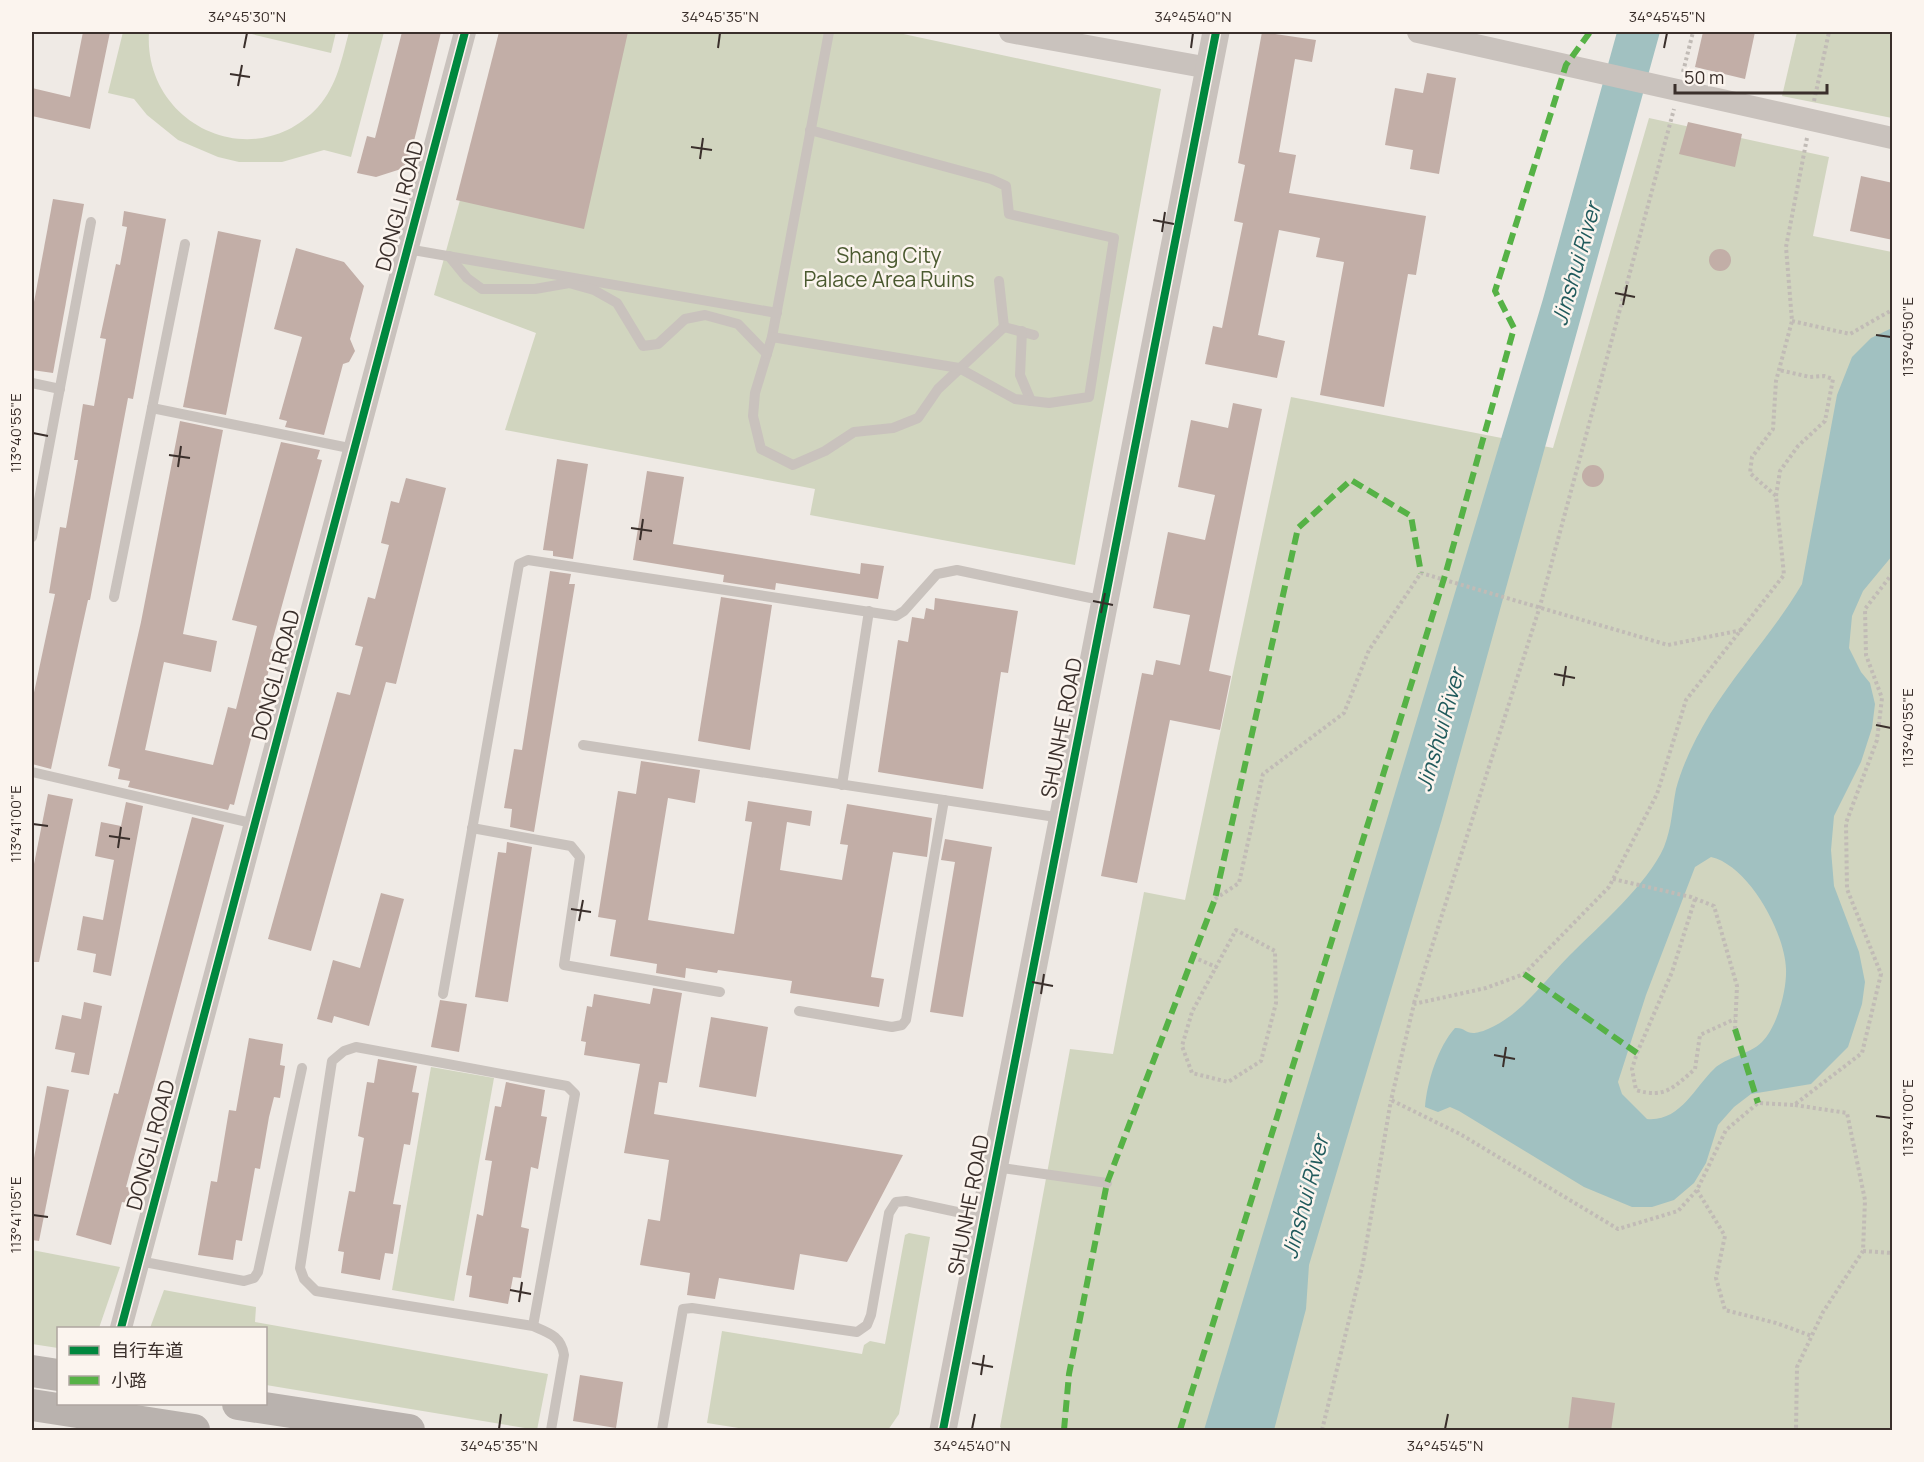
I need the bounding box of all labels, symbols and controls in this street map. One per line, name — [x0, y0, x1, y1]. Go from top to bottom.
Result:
text: 34°45'30"N — [208, 6, 286, 27]
text: 34°45'35"N — [681, 6, 759, 27]
text: 34°45'40"N — [1155, 6, 1231, 27]
text: 34°45'45"N — [1629, 6, 1705, 27]
scale bar — [1675, 57, 1826, 95]
text: 50 m — [1684, 65, 1724, 89]
street label: DONGLI ROAD — [368, 138, 430, 274]
water label: Jinshui River — [1544, 196, 1609, 329]
park label: Shang City Palace Area Ruins — [804, 241, 974, 293]
text: 113°40'50"E — [1897, 297, 1918, 377]
text: 113°40'55"E — [5, 393, 26, 473]
street label: DONGLI ROAD — [244, 607, 306, 743]
street label: SHUNHE ROAD — [1034, 655, 1088, 800]
water label: Jinshui River — [1408, 662, 1473, 795]
text: 113°40'55"E — [1897, 688, 1918, 768]
text: 113°41'00"E — [5, 785, 26, 863]
street label: DONGLI ROAD — [119, 1077, 181, 1213]
text: 113°41'00"E — [1897, 1079, 1918, 1157]
water label: Jinshui River — [1274, 1129, 1337, 1262]
street label: SHUNHE ROAD — [941, 1132, 995, 1277]
text: 113°41'05"E — [5, 1177, 26, 1253]
legend — [57, 1327, 267, 1405]
text: 自行车道 — [111, 1338, 183, 1362]
text: 小路 — [111, 1368, 147, 1392]
text: 34°45'35"N — [460, 1435, 538, 1456]
text: 34°45'40"N — [934, 1435, 1010, 1456]
text: 34°45'45"N — [1407, 1435, 1483, 1456]

